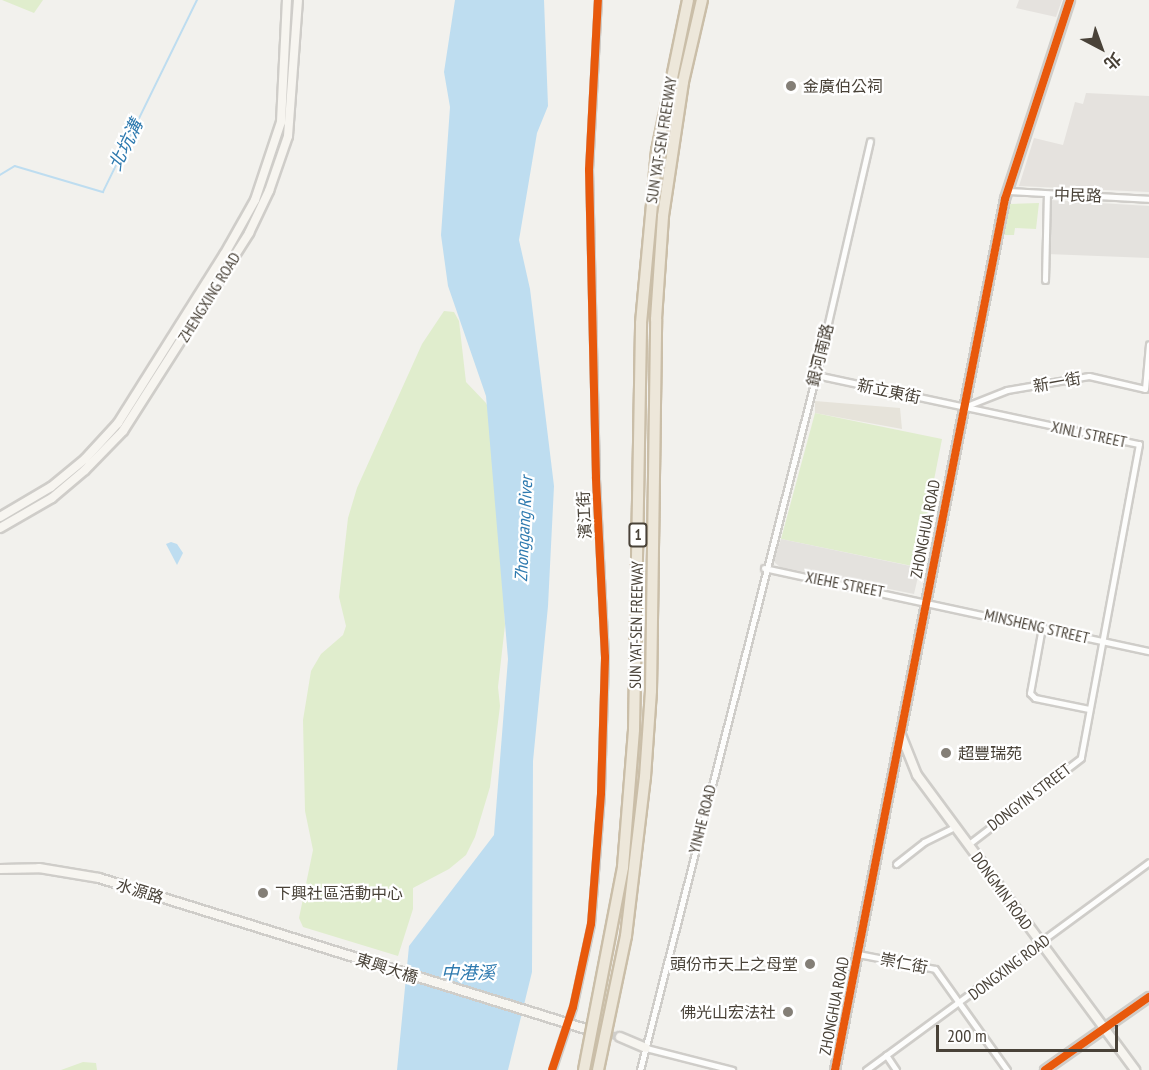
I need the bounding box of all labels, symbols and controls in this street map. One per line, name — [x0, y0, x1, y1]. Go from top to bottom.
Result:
north arrow — [1071, 18, 1131, 78]
text: 北 — [1100, 49, 1125, 74]
street label: SUN YAT-SEN FREEWAY — [641, 75, 681, 205]
place label: 金廣伯公祠 — [803, 76, 883, 96]
marker: 金廣伯公祠 — [784, 79, 798, 93]
water label: 北坑溝 — [104, 116, 148, 174]
street label: 中民路 — [1054, 185, 1102, 205]
street label: ZHENGXING ROAD — [174, 249, 244, 345]
street label: 銀河南路 — [803, 322, 837, 388]
street label: 新一街 — [1032, 368, 1082, 396]
street label: 新立東街 — [856, 375, 922, 407]
street label: XINLI STREET — [1050, 417, 1128, 451]
water label: Zhonggang River — [510, 476, 538, 582]
street label: ZHONGHUA ROAD — [906, 478, 944, 580]
street label: 濱江街 — [573, 491, 595, 539]
road number: 1 — [628, 523, 648, 547]
street label: SUN YAT-SEN FREEWAY — [625, 561, 647, 689]
street label: XIEHE STREET — [804, 567, 886, 601]
street label: MINSHENG STREET — [983, 605, 1091, 647]
place label: 超豐瑞苑 — [958, 743, 1022, 763]
marker: 超豐瑞苑 — [939, 746, 953, 760]
street label: DONGYIN STREET — [984, 759, 1074, 835]
street label: YINHE ROAD — [684, 783, 720, 855]
street label: DONGMIN ROAD — [967, 848, 1037, 934]
street label: 水源路 — [114, 875, 166, 907]
place label: 下興社區活動中心 — [275, 883, 403, 903]
marker: 下興社區活動中心 — [256, 886, 270, 900]
street label: DONGXING ROAD — [965, 930, 1053, 1004]
street label: 東興大橋 — [354, 949, 420, 987]
street label: 崇仁街 — [879, 949, 929, 977]
place label: 頭份市天上之母堂 — [670, 954, 798, 974]
street label: ZHONGHUA ROAD — [815, 955, 853, 1057]
marker: 頭份市天上之母堂 — [803, 957, 817, 971]
water label: 中港溪 — [441, 962, 495, 984]
place label: 佛光山宏法社 — [680, 1002, 776, 1022]
marker: 佛光山宏法社 — [781, 1005, 795, 1019]
scale bar — [939, 1013, 1120, 1051]
text: 200 m — [947, 1024, 987, 1047]

